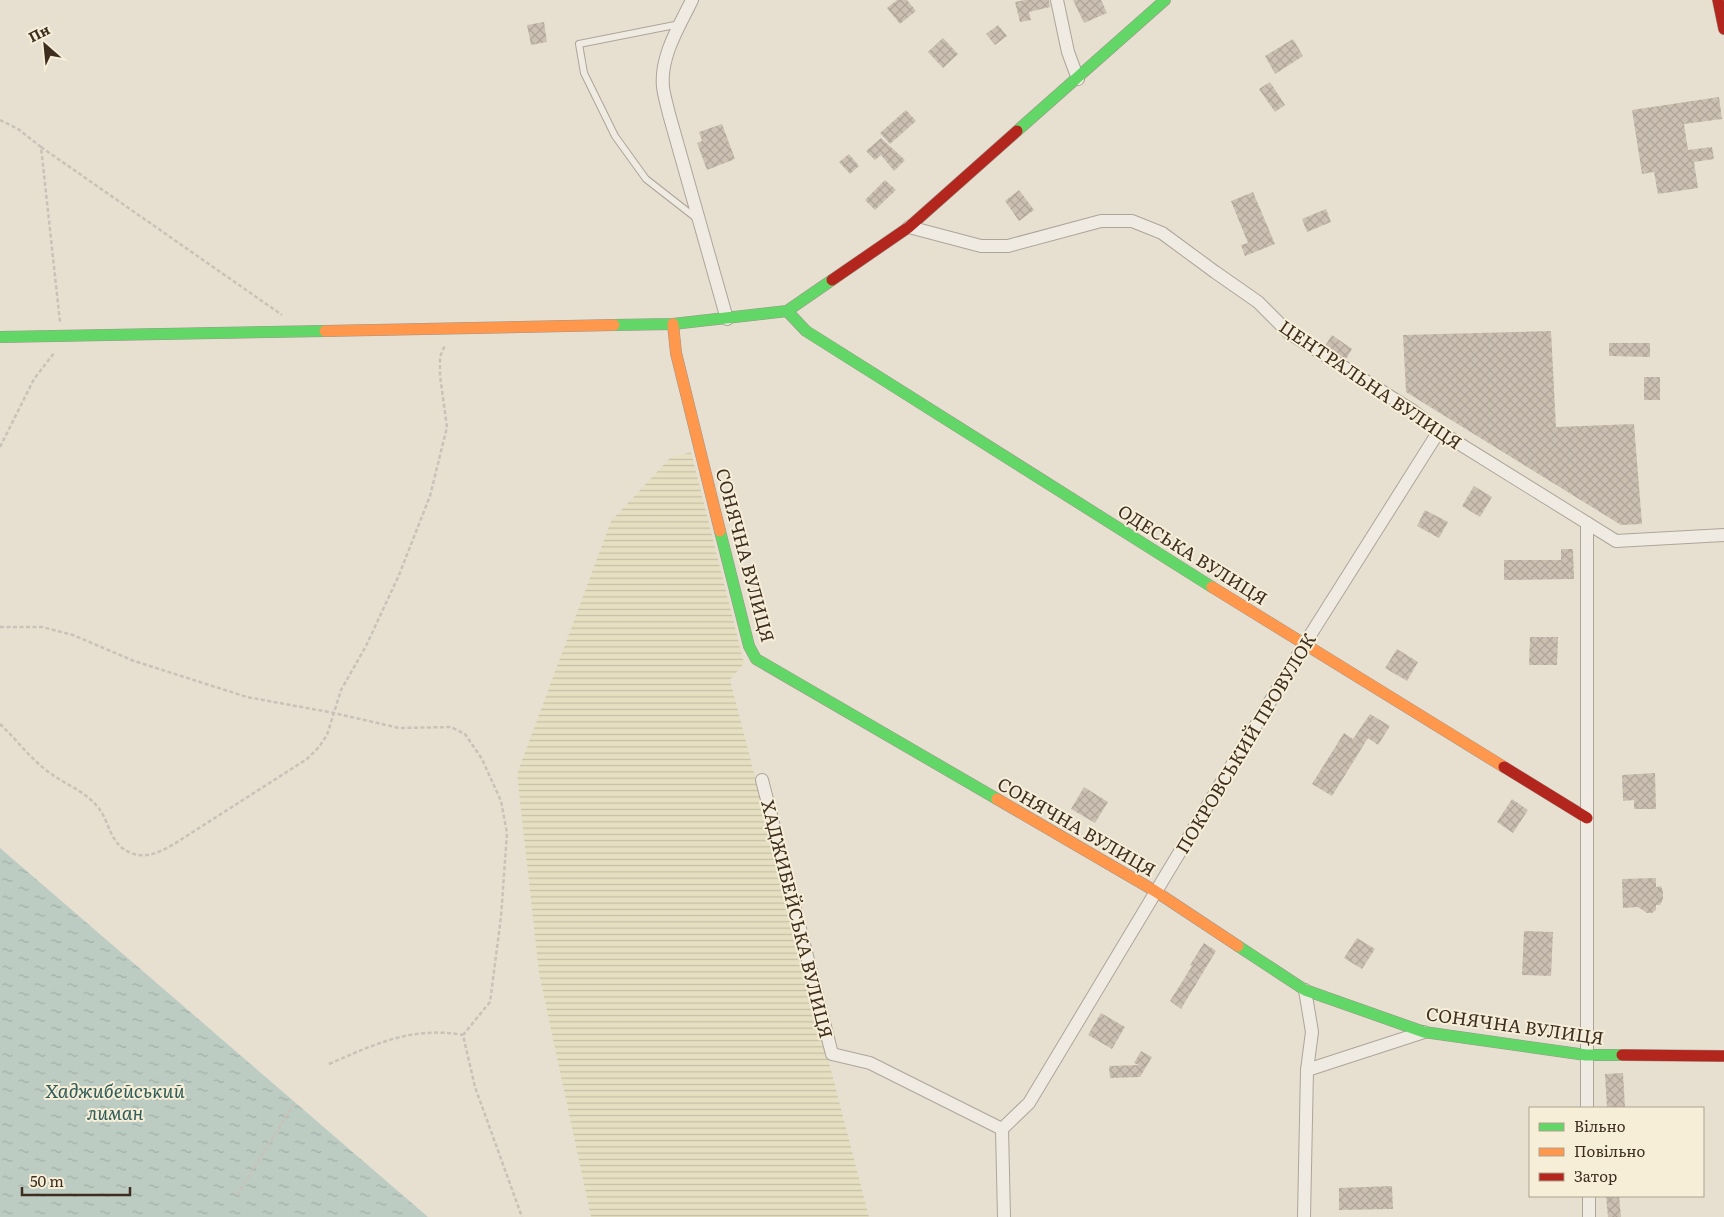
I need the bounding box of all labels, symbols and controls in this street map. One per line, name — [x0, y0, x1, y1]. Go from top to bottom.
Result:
text: Пн — [24, 19, 53, 46]
north arrow — [20, 20, 70, 70]
street label: ЦЕНТРАЛЬНА ВУЛИЦЯ — [1274, 313, 1468, 455]
street label: СОНЯЧНА ВУЛИЦЯ — [710, 465, 782, 645]
street label: ОДЕСЬКА ВУЛИЦЯ — [1113, 497, 1273, 611]
street label: ПОКРОВСЬКИЙ ПРОВУЛОК — [1168, 628, 1322, 858]
street label: СОНЯЧНА ВУЛИЦЯ — [993, 770, 1161, 882]
street label: ХАДЖИБЕЙСЬКА ВУЛИЦЯ — [755, 797, 841, 1041]
street label: СОНЯЧНА ВУЛИЦЯ — [1424, 999, 1606, 1051]
water label: Хаджибейський лиман — [45, 1076, 185, 1126]
legend — [1529, 1107, 1704, 1197]
text: Вільно — [1574, 1114, 1626, 1137]
text: Повільно — [1574, 1139, 1646, 1162]
scale bar — [22, 1164, 130, 1196]
text: Затор — [1574, 1164, 1617, 1187]
text: 50 m — [30, 1169, 64, 1192]

